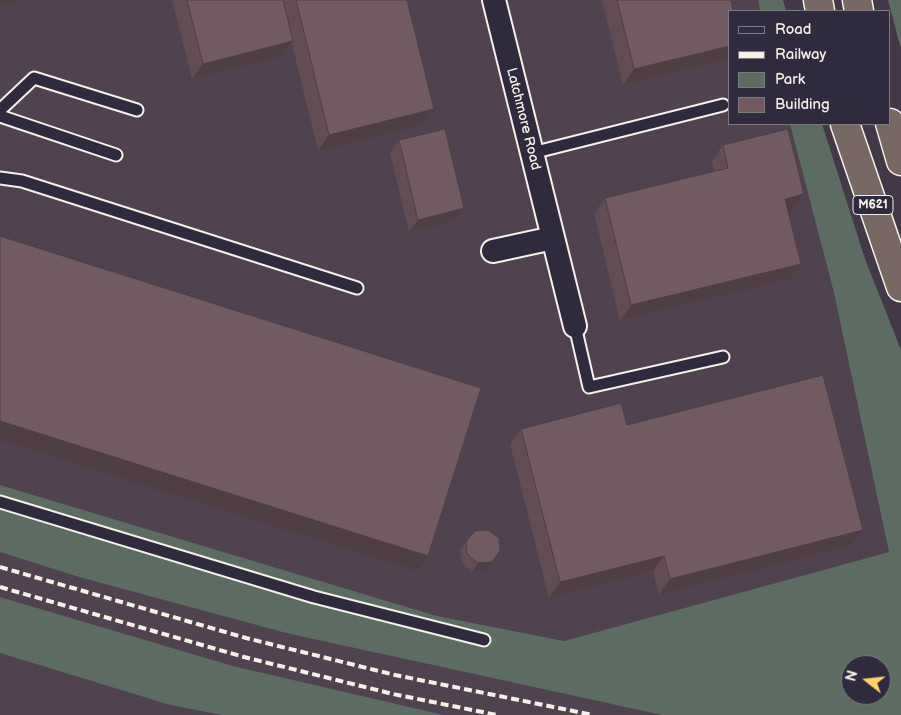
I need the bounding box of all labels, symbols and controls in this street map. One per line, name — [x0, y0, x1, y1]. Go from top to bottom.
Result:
legend — [728, 10, 891, 125]
text: Road — [775, 20, 811, 39]
text: Railway — [775, 45, 826, 64]
street label: Latchmore Road — [502, 66, 544, 172]
text: Park — [775, 70, 805, 89]
text: Building — [775, 95, 830, 114]
road number: M621 — [853, 196, 893, 214]
north arrow — [841, 655, 891, 705]
text: N — [842, 669, 862, 683]

